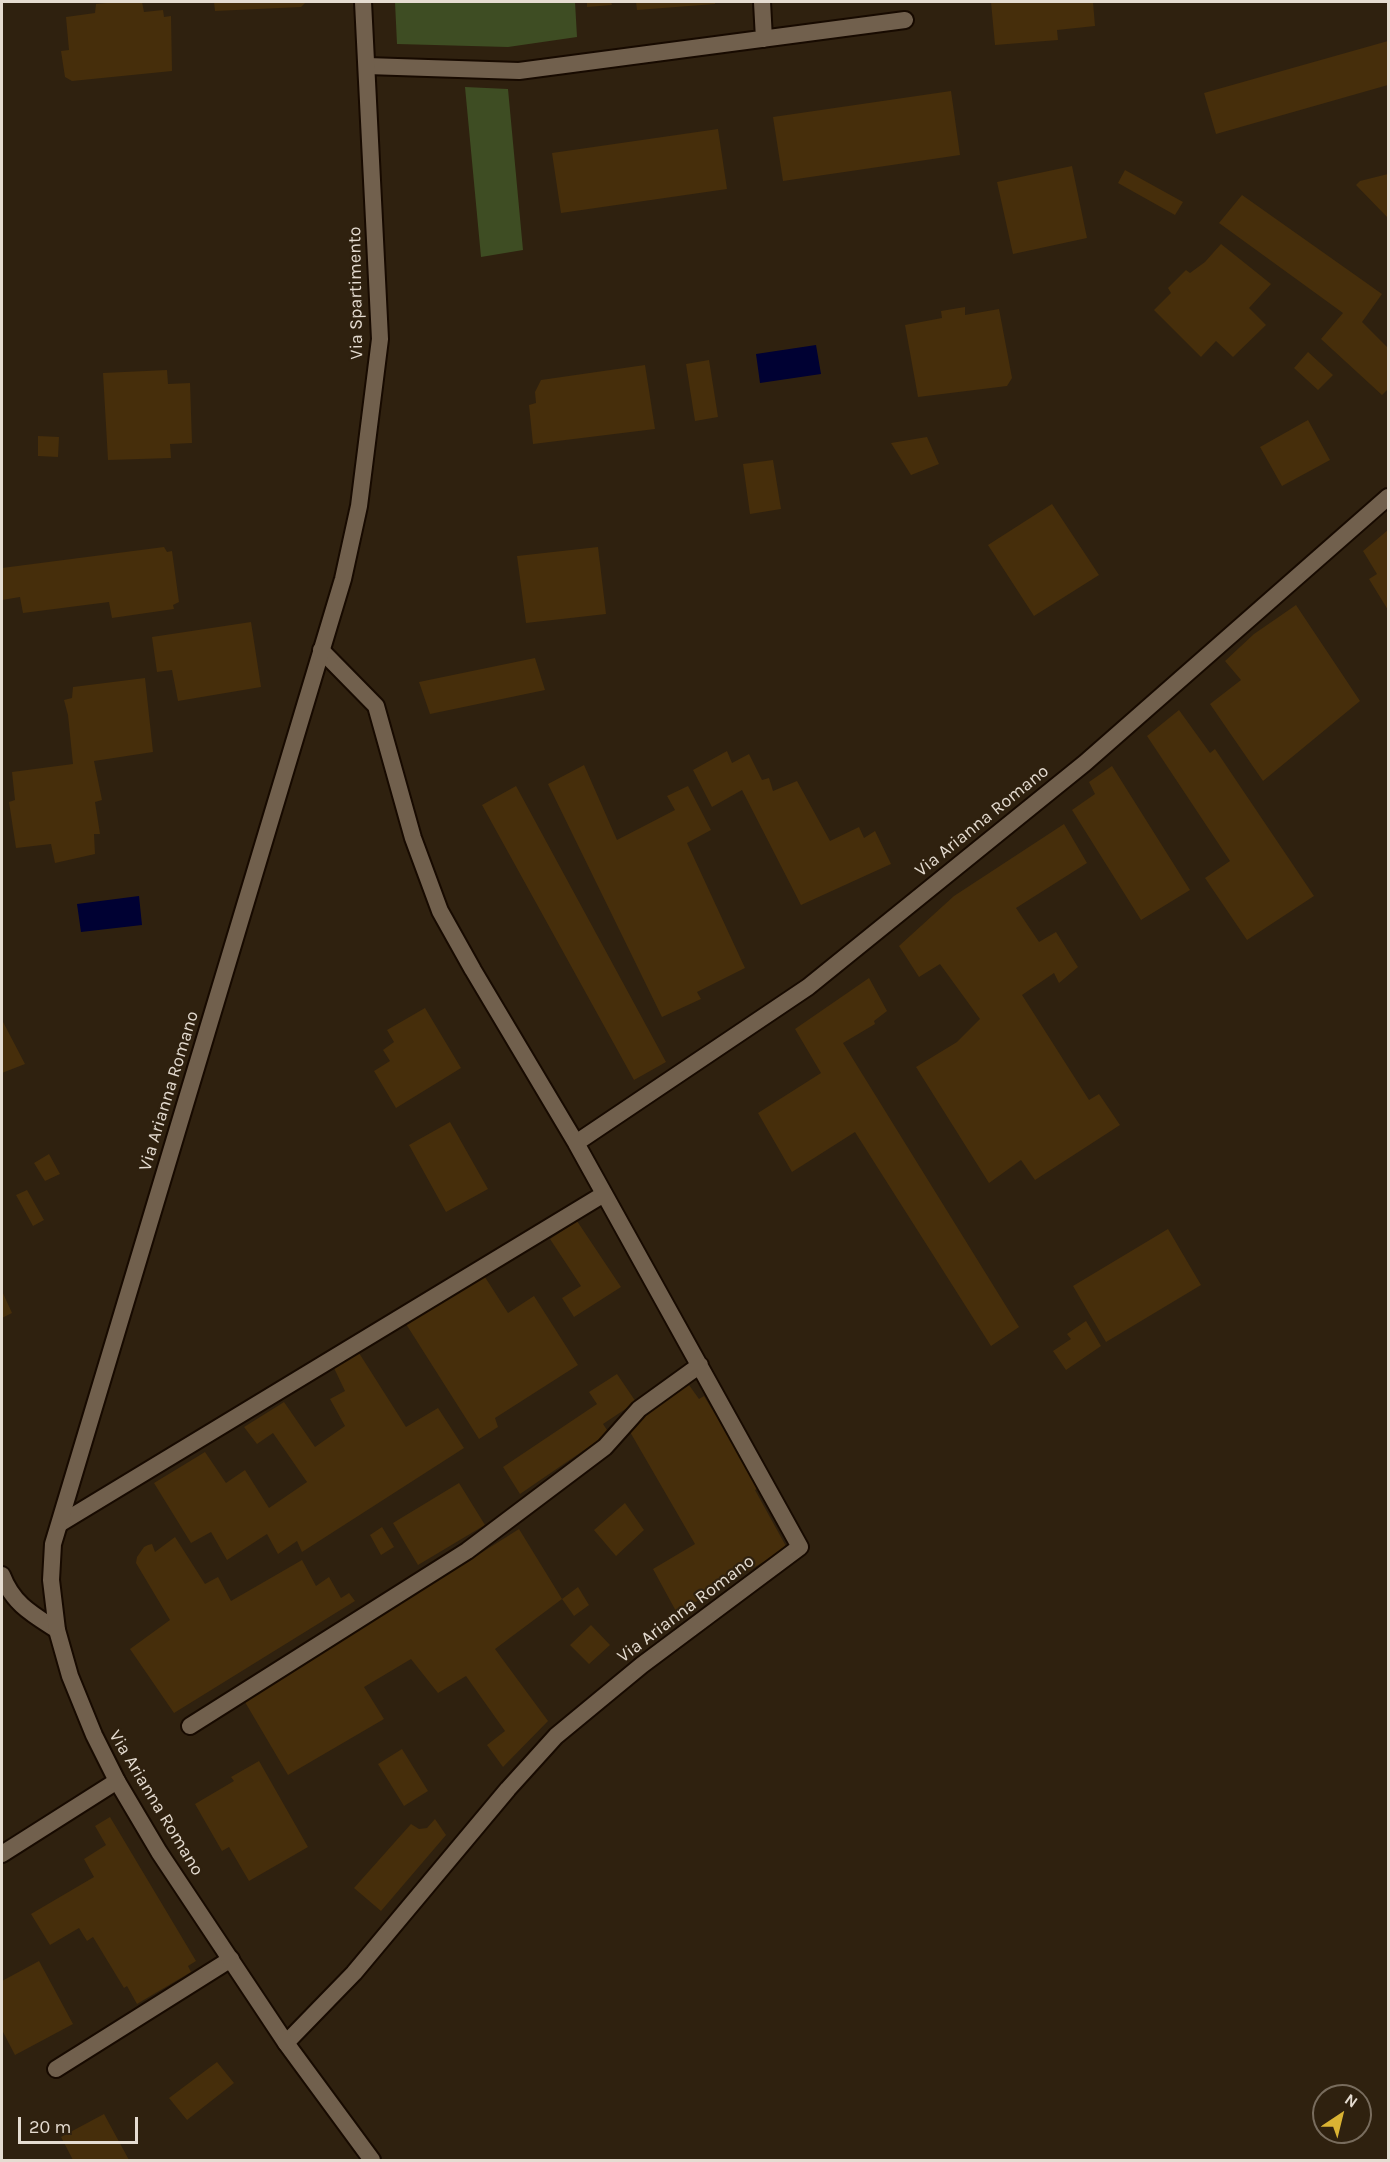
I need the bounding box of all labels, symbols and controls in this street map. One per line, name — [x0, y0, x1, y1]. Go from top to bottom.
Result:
street label: Via Spartimento — [344, 226, 368, 360]
street label: Via Arianna Romano — [911, 760, 1053, 882]
street label: Via Arianna Romano — [134, 1008, 204, 1174]
street label: Via Arianna Romano — [613, 1550, 759, 1668]
street label: Via Arianna Romano — [104, 1726, 208, 1880]
north arrow — [1312, 2084, 1372, 2144]
text: N — [1341, 2089, 1362, 2112]
scale bar — [21, 2105, 141, 2143]
text: 20 m — [29, 2116, 71, 2138]

